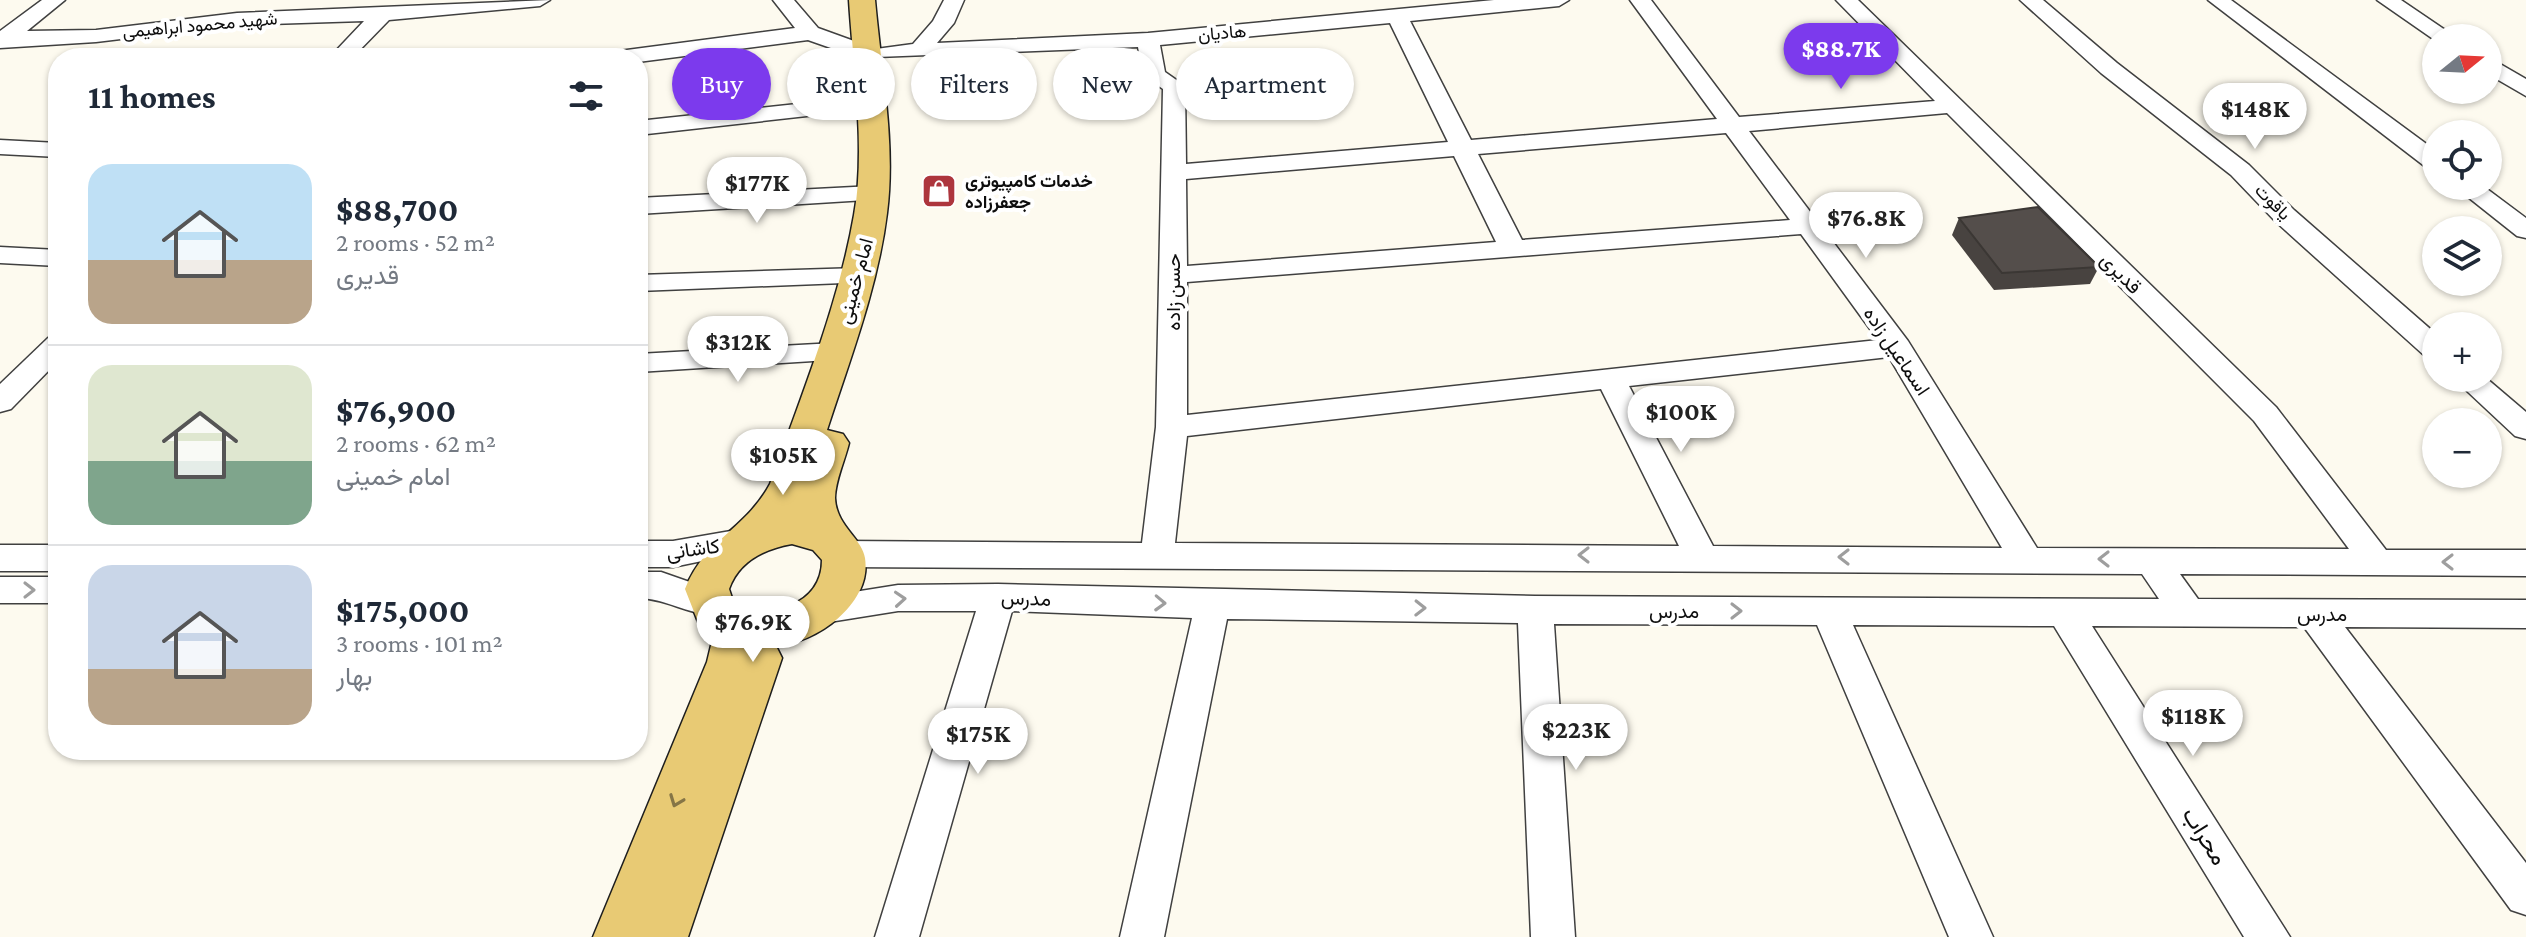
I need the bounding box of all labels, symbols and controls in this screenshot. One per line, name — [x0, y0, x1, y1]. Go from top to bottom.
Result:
street label: شهید محمود ابراهیمی — [122, 8, 278, 43]
street label: هادیان — [1197, 21, 1247, 45]
pin: $88.7K — [1776, 23, 1906, 91]
north arrow — [2422, 24, 2502, 104]
map controls — [2422, 24, 2502, 488]
text: $88.7K — [1802, 34, 1880, 63]
chip: Buy — [672, 48, 771, 120]
chip: Rent — [787, 48, 895, 120]
chip: Filters — [911, 48, 1037, 120]
chip: New — [1053, 48, 1160, 120]
chip: Apartment — [1176, 48, 1354, 120]
icon: filters — [564, 74, 608, 118]
text: 11 homes — [88, 78, 216, 115]
pin: $148K — [2199, 83, 2311, 151]
text: $148K — [2221, 94, 2289, 123]
button: locate — [2422, 120, 2502, 200]
pin: $177K — [701, 157, 813, 225]
text: $177K — [725, 168, 789, 197]
place label: خدمات کامپیوتری جعفرزاده — [965, 171, 1093, 213]
shop icon: خدمات کامپیوتری جعفرزاده — [920, 172, 958, 210]
street label: یاقوت — [2250, 180, 2295, 225]
text: $88,700 — [336, 191, 458, 228]
pin: $76.8K — [1801, 192, 1931, 260]
icon: home — [152, 196, 248, 292]
text: $76.8K — [1827, 203, 1905, 232]
button: layers — [2422, 216, 2502, 296]
text: 2 rooms · 52 m² — [336, 228, 495, 257]
street label: امام خمینی — [833, 236, 879, 327]
street label: قدیری — [2095, 248, 2146, 299]
street label: حسن زاده — [1162, 253, 1186, 331]
text: قدیری — [336, 261, 399, 290]
street label: اسماعیل زاده — [1858, 303, 1935, 400]
button: + — [2422, 312, 2502, 392]
pin: $312K — [682, 316, 794, 384]
text: $312K — [705, 327, 771, 356]
pin: $100K — [1625, 386, 1737, 454]
text: $76,900 — [336, 392, 456, 429]
icon: home — [152, 397, 248, 493]
text: $100K — [1646, 397, 1716, 426]
button: − — [2422, 408, 2502, 488]
text: 2 rooms · 62 m² — [336, 429, 496, 458]
pin: $105K — [727, 429, 839, 497]
text: $105K — [749, 440, 817, 469]
text: امام خمینی — [336, 462, 450, 491]
street label: کاشانی — [665, 534, 721, 565]
one-way arrow — [1577, 546, 1590, 564]
one-way arrow — [1837, 548, 1850, 566]
one-way arrow — [2097, 550, 2110, 568]
one-way arrow — [2441, 553, 2454, 571]
one-way arrow — [23, 581, 36, 599]
street label: مدرس — [1000, 586, 1051, 612]
one-way arrow — [894, 591, 907, 608]
text: $175,000 — [336, 592, 469, 629]
one-way arrow — [1154, 595, 1167, 612]
pin: $76.9K — [688, 596, 818, 664]
icon: home — [152, 597, 248, 693]
one-way arrow — [1414, 599, 1427, 617]
street label: مدرس — [1649, 600, 1699, 624]
one-way arrow — [1730, 602, 1743, 620]
street label: مدرس — [2297, 603, 2347, 627]
text: $76.9K — [715, 607, 791, 636]
text: 3 rooms · 101 m² — [336, 629, 503, 658]
text: بهار — [336, 662, 372, 691]
pin: $118K — [2137, 690, 2249, 758]
text: $118K — [2161, 701, 2225, 730]
pin: $223K — [1520, 704, 1632, 772]
pin: $175K — [922, 708, 1034, 776]
text: $223K — [1542, 715, 1610, 744]
text: $175K — [946, 719, 1010, 748]
one-way arrow — [669, 793, 686, 807]
street label: محراب — [2175, 802, 2234, 871]

